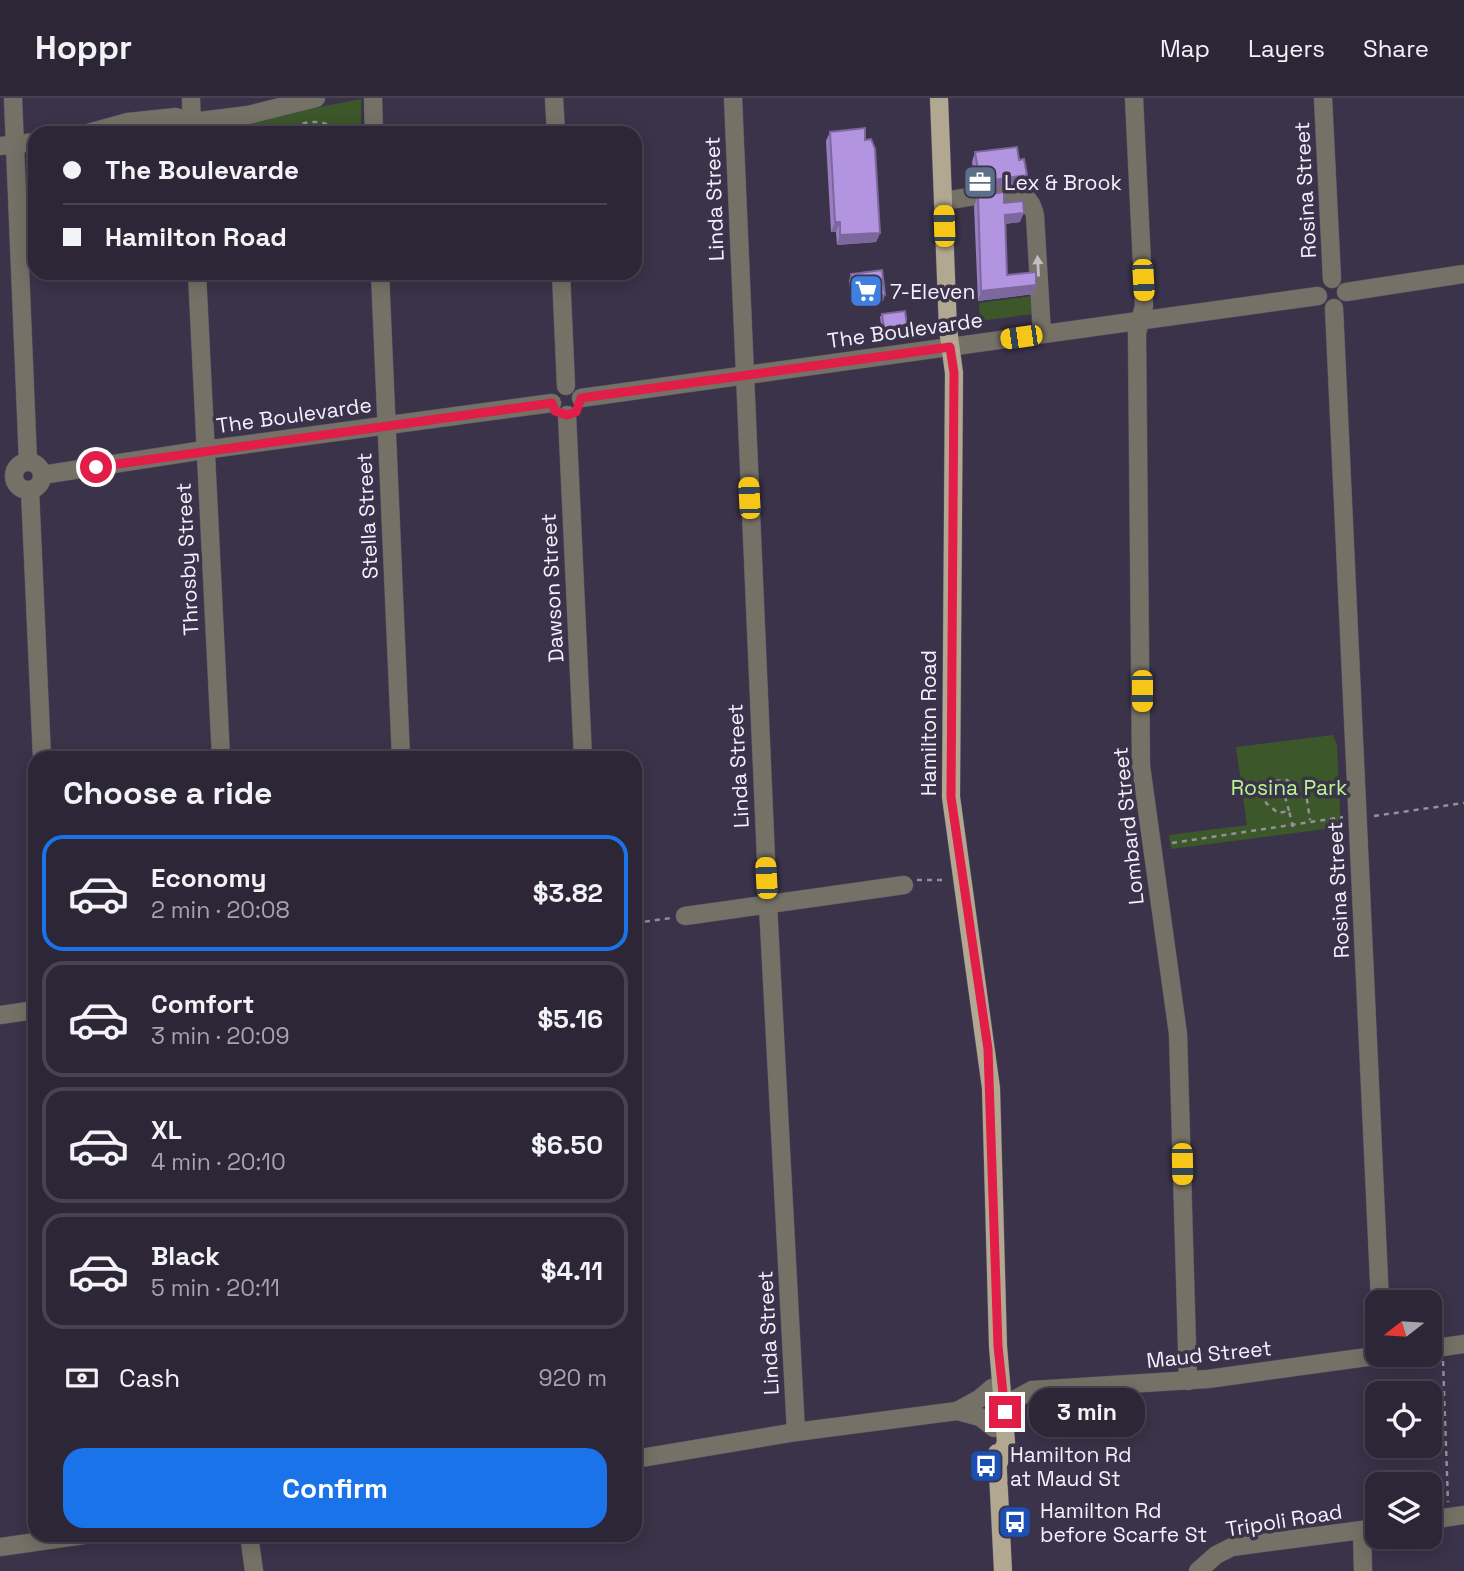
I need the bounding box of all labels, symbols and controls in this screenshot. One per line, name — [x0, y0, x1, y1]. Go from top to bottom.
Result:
text: Hoppr — [35, 27, 132, 69]
text: Map — [1160, 33, 1210, 64]
text: Layers — [1248, 33, 1325, 64]
text: Share — [1363, 33, 1429, 64]
street label: Rosina Street — [1288, 121, 1322, 259]
street label: Linda Street — [698, 136, 730, 262]
text: The Boulevarde — [105, 153, 299, 187]
office icon: Lex & Brook — [961, 163, 999, 201]
place label: Lex & Brook — [1004, 169, 1122, 196]
car — [933, 205, 956, 247]
text: Hamilton Road — [105, 220, 287, 254]
one-way arrow — [1032, 254, 1043, 276]
car — [1132, 258, 1155, 302]
supermarket icon: 7-Eleven — [847, 272, 885, 310]
place label: 7-Eleven — [890, 278, 975, 305]
street label: The Boulevarde — [826, 306, 984, 354]
car — [999, 324, 1044, 350]
street label: The Boulevarde — [215, 391, 373, 439]
route start — [80, 451, 112, 483]
street label: Stella Street — [350, 452, 384, 580]
car — [738, 476, 761, 520]
street label: Throsby Street — [170, 482, 204, 636]
street label: Dawson Street — [535, 513, 569, 663]
street label: Hamilton Road — [915, 650, 942, 796]
car — [1132, 670, 1153, 712]
street label: Linda Street — [721, 703, 755, 829]
street label: Lombard Street — [1106, 746, 1150, 906]
text: Choose a ride — [63, 773, 273, 813]
park label: Rosina Park — [1231, 774, 1347, 801]
street label: Rosina Street — [1321, 821, 1355, 959]
car — [755, 856, 778, 900]
text: Economy — [151, 861, 267, 895]
icon: car — [67, 862, 130, 925]
text: $3.82 — [533, 876, 603, 910]
text: 2 min · 20:08 — [151, 895, 290, 925]
text: Comfort — [151, 987, 254, 1021]
icon: car — [67, 988, 130, 1051]
text: $5.16 — [537, 1002, 603, 1036]
text: 3 min · 20:09 — [151, 1021, 290, 1051]
text: XL — [151, 1113, 182, 1147]
icon: car — [67, 1114, 130, 1177]
text: $6.50 — [531, 1128, 603, 1162]
car — [1172, 1143, 1193, 1185]
text: 4 min · 20:10 — [151, 1147, 286, 1177]
text: Black — [151, 1239, 220, 1273]
icon: car — [67, 1240, 130, 1303]
text: $4.11 — [541, 1254, 603, 1288]
street label: Linda Street — [751, 1270, 785, 1396]
text: 5 min · 20:11 — [151, 1273, 280, 1303]
north arrow — [1365, 1290, 1442, 1367]
map controls — [1365, 1290, 1442, 1549]
street label: Maud Street — [1145, 1334, 1273, 1374]
icon: cash — [63, 1359, 101, 1397]
text: Cash — [119, 1361, 180, 1395]
text: 920 m — [539, 1363, 607, 1393]
button: locate — [1365, 1381, 1442, 1458]
callout: 3 min — [1030, 1388, 1145, 1436]
route end — [989, 1396, 1021, 1428]
text: 3 min — [1057, 1397, 1117, 1427]
place label: Hamilton Rd at Maud St — [1010, 1441, 1132, 1492]
bus stop icon: Hamilton Rd at Maud St — [967, 1447, 1005, 1485]
button: Confirm — [63, 1448, 607, 1528]
button: layers — [1365, 1472, 1442, 1549]
place label: Hamilton Rd before Scarfe St — [1040, 1497, 1207, 1548]
street label: Tripoli Road — [1224, 1497, 1344, 1543]
bus stop icon: Hamilton Rd before Scarfe St — [996, 1503, 1034, 1541]

